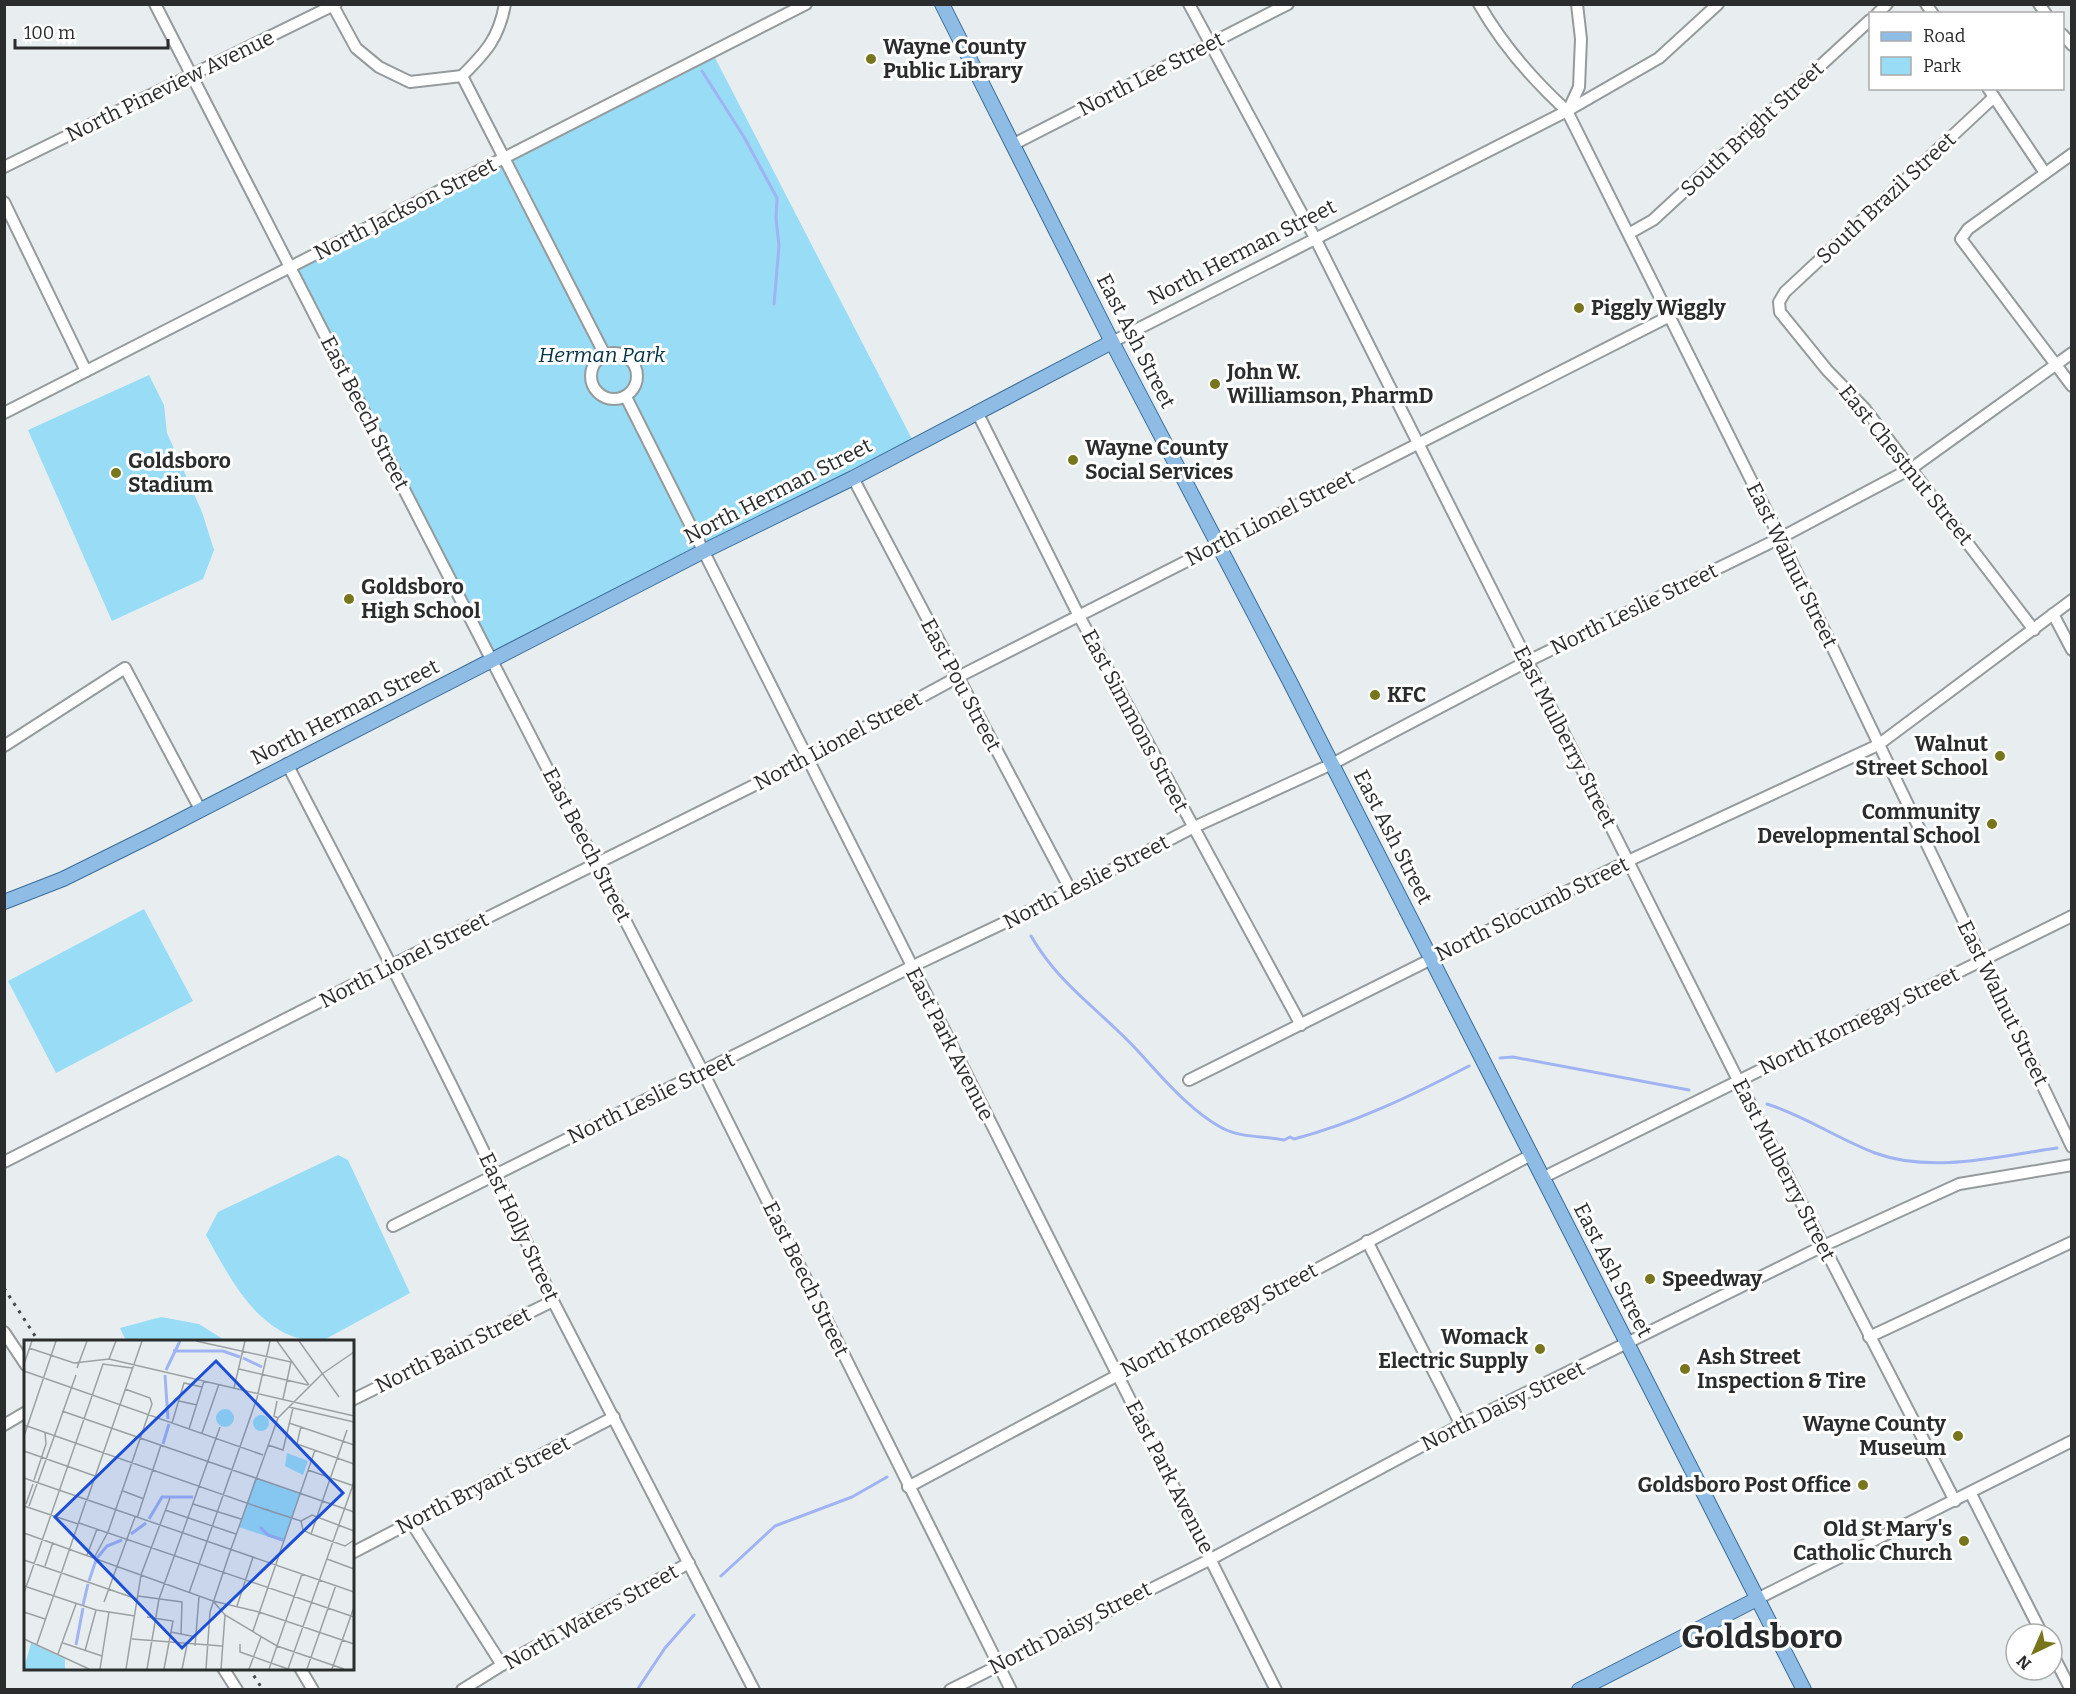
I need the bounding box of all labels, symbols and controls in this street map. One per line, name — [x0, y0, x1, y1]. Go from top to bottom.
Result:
scale bar — [15, 12, 168, 50]
legend — [1869, 12, 2064, 90]
text: 100 m — [24, 22, 75, 44]
street label: North Pineview Avenue — [62, 24, 278, 148]
text: Road — [1923, 25, 1966, 47]
street label: North Lee Street — [1074, 26, 1229, 122]
place label: Wayne County Public Library — [883, 34, 1027, 84]
marker: Wayne County Public Library — [864, 52, 878, 66]
text: Park — [1923, 55, 1962, 77]
street label: South Bright Street — [1675, 56, 1829, 202]
street label: South Brazil Street — [1811, 126, 1961, 269]
street label: North Jackson Street — [310, 152, 501, 266]
street label: North Herman Street — [1144, 193, 1341, 311]
street label: East Ash Street — [1091, 270, 1181, 413]
place label: Piggly Wiggly — [1591, 295, 1726, 321]
marker: Piggly Wiggly — [1572, 301, 1586, 315]
street label: East Beech Street — [315, 332, 415, 495]
park label: Herman Park — [539, 342, 666, 368]
place label: John W. Williamson, PharmD — [1226, 359, 1433, 409]
marker: John W. Williamson, PharmD — [1208, 377, 1222, 391]
street label: East Chestnut Street — [1833, 380, 1979, 551]
street label: North Herman Street — [680, 432, 877, 550]
place label: Wayne County Social Services — [1085, 435, 1233, 485]
place label: Goldsboro Stadium — [128, 448, 231, 498]
marker: Wayne County Social Services — [1066, 453, 1080, 467]
street label: North Lionel Street — [1181, 464, 1359, 572]
marker: Goldsboro Stadium — [109, 466, 123, 480]
street label: East Walnut Street — [1741, 478, 1843, 652]
street label: North Leslie Street — [1546, 557, 1722, 661]
place label: Goldsboro High School — [361, 574, 481, 624]
marker: Goldsboro High School — [342, 592, 356, 606]
street label: East Pou Street — [915, 614, 1007, 756]
street label: East Simmons Street — [1076, 625, 1194, 817]
street label: East Mulberry Street — [1508, 642, 1622, 833]
street label: North Herman Street — [247, 653, 444, 771]
place label: KFC — [1387, 682, 1426, 708]
street label: North Lionel Street — [750, 686, 927, 796]
marker: KFC — [1368, 688, 1382, 702]
place label: Walnut Street School — [1855, 731, 1989, 781]
marker: Walnut Street School — [1993, 749, 2007, 763]
street label: East Beech Street — [537, 764, 637, 927]
street label: East Ash Street — [1348, 766, 1438, 909]
place label: Community Developmental School — [1757, 799, 1980, 849]
marker: Community Developmental School — [1985, 817, 1999, 831]
street label: North Leslie Street — [999, 829, 1174, 935]
street label: North Slocumb Street — [1431, 851, 1633, 967]
street label: North Lionel Street — [315, 906, 493, 1014]
street label: East Walnut Street — [1952, 916, 2054, 1090]
street label: North Kornegay Street — [1755, 961, 1964, 1081]
street label: East Park Avenue — [900, 963, 1000, 1125]
street label: North Leslie Street — [563, 1046, 739, 1150]
street label: East Mulberry Street — [1727, 1075, 1841, 1266]
street label: East Holly Street — [473, 1149, 565, 1306]
street label: East Beech Street — [757, 1197, 855, 1361]
street label: East Ash Street — [1568, 1199, 1658, 1342]
street label: North Kornegay Street — [1116, 1257, 1322, 1383]
place label: Speedway — [1662, 1266, 1763, 1292]
marker: Speedway — [1643, 1272, 1657, 1286]
street label: North Bain Street — [371, 1301, 535, 1399]
place label: Womack Electric Supply — [1378, 1324, 1529, 1374]
inset map — [24, 1340, 354, 1670]
marker: Womack Electric Supply — [1533, 1342, 1547, 1356]
place label: Ash Street Inspection & Tire — [1697, 1344, 1866, 1394]
street label: North Daisy Street — [1417, 1355, 1589, 1457]
marker: Ash Street Inspection & Tire — [1678, 1362, 1692, 1376]
street label: East Park Avenue — [1120, 1396, 1220, 1558]
place label: Wayne County Museum — [1803, 1411, 1946, 1461]
marker: Wayne County Museum — [1951, 1429, 1965, 1443]
street label: North Bryant Street — [392, 1430, 575, 1540]
place label: Goldsboro Post Office — [1637, 1472, 1851, 1498]
marker: Goldsboro Post Office — [1856, 1478, 1870, 1492]
place label: Old St Mary's Catholic Church — [1793, 1516, 1953, 1566]
marker: Old St Mary's Catholic Church — [1957, 1534, 1971, 1548]
street label: North Waters Street — [499, 1558, 683, 1676]
street label: North Daisy Street — [984, 1576, 1156, 1680]
district label: Goldsboro — [1681, 1617, 1843, 1657]
north arrow — [2004, 1622, 2064, 1682]
text: N — [2013, 1651, 2035, 1674]

